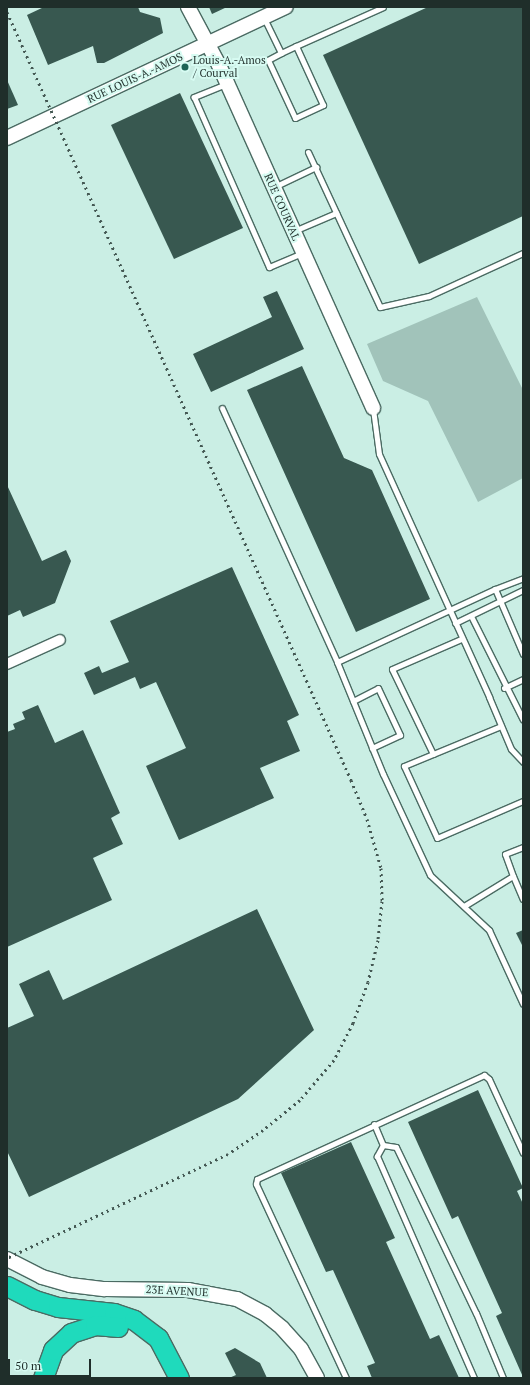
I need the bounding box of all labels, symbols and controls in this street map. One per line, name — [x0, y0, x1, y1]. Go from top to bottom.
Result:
street label: RUE LOUIS-A.-AMOS — [85, 50, 185, 106]
place label: Louis-A.-Amos / Courval — [193, 54, 266, 80]
marker: Louis-A.-Amos / Courval — [180, 62, 190, 72]
street label: RUE COURVAL — [261, 171, 303, 243]
street label: 23E AVENUE — [145, 1283, 209, 1299]
scale bar — [10, 1351, 93, 1377]
text: 50 m — [15, 1358, 41, 1373]

